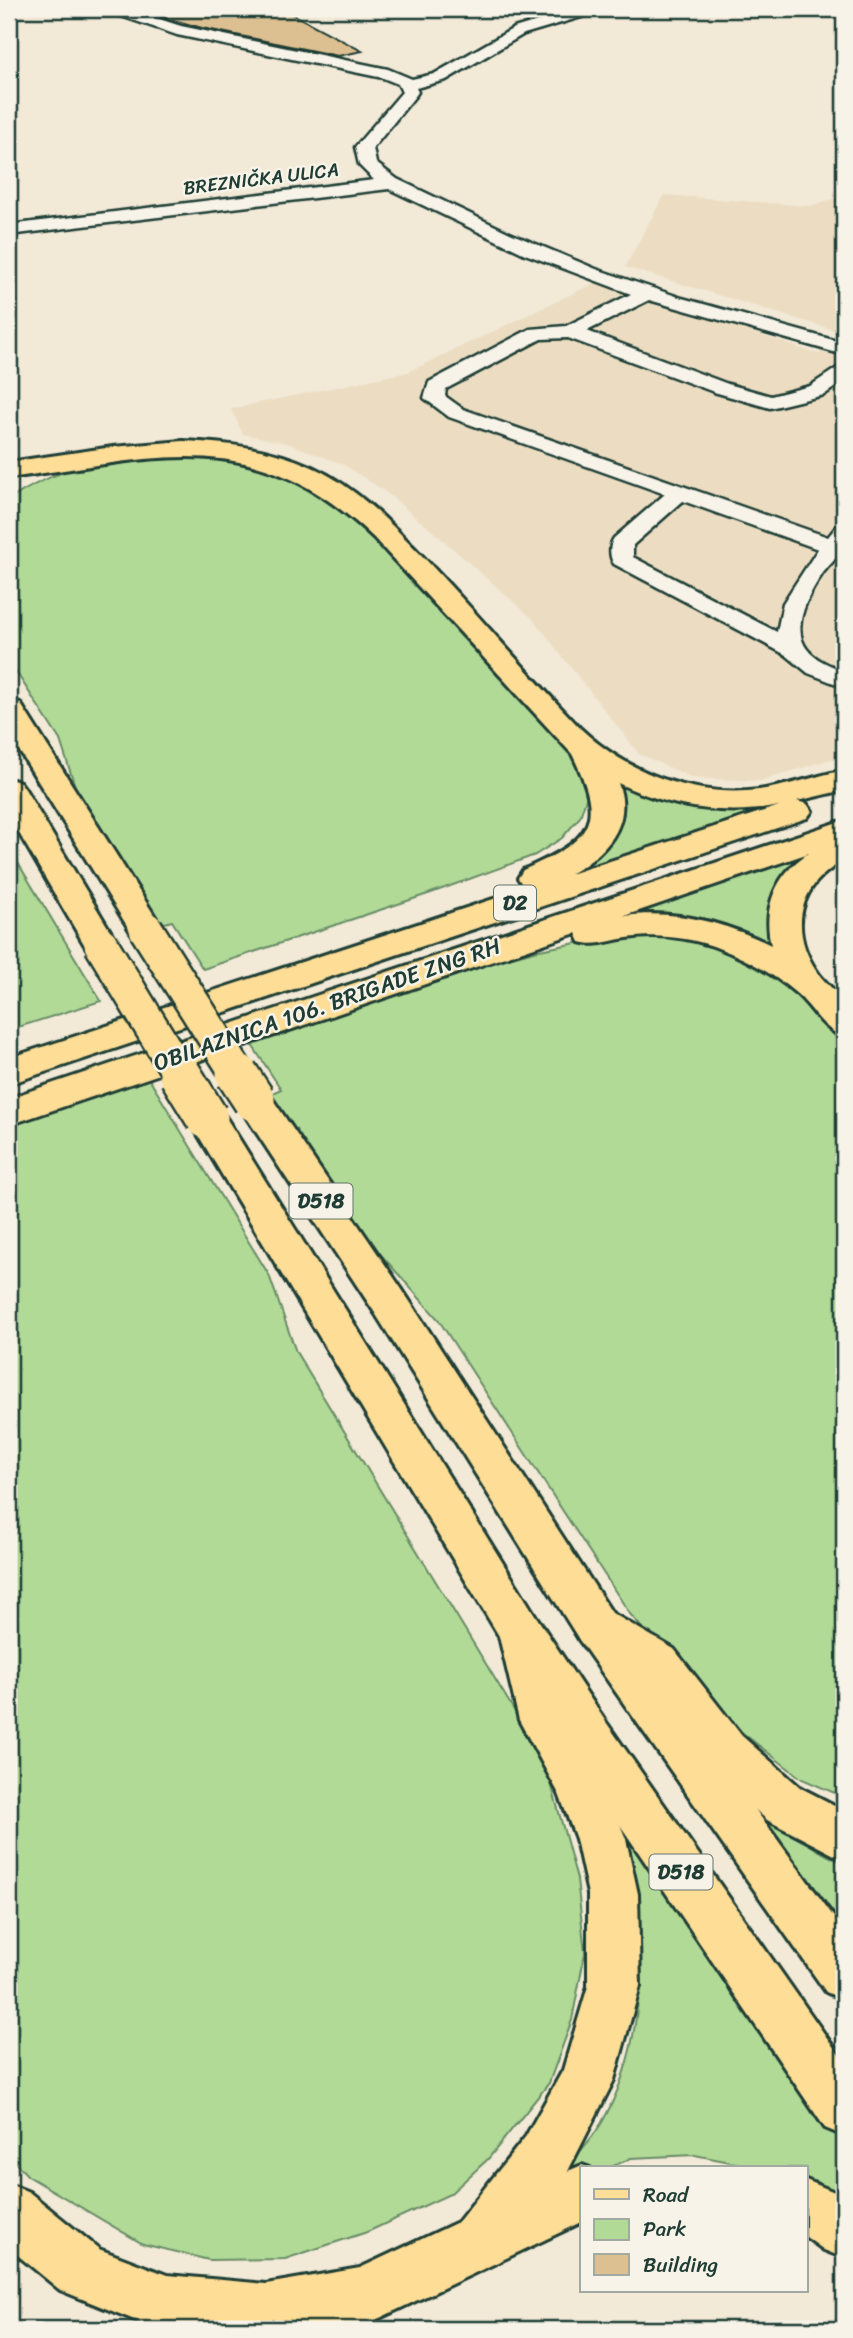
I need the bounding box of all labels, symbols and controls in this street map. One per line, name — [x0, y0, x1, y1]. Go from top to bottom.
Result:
street label: BREZNIČKA ULICA — [182, 153, 341, 204]
road number: D2 — [494, 886, 536, 920]
street label: OBILAZNICA 106. BRIGADE ZNG RH — [148, 926, 507, 1083]
road number: D518 — [290, 1184, 352, 1218]
road number: D518 — [650, 1854, 712, 1890]
legend — [580, 2166, 808, 2292]
text: Road — [643, 2176, 690, 2214]
text: Park — [643, 2210, 686, 2248]
text: Building — [643, 2246, 719, 2284]

